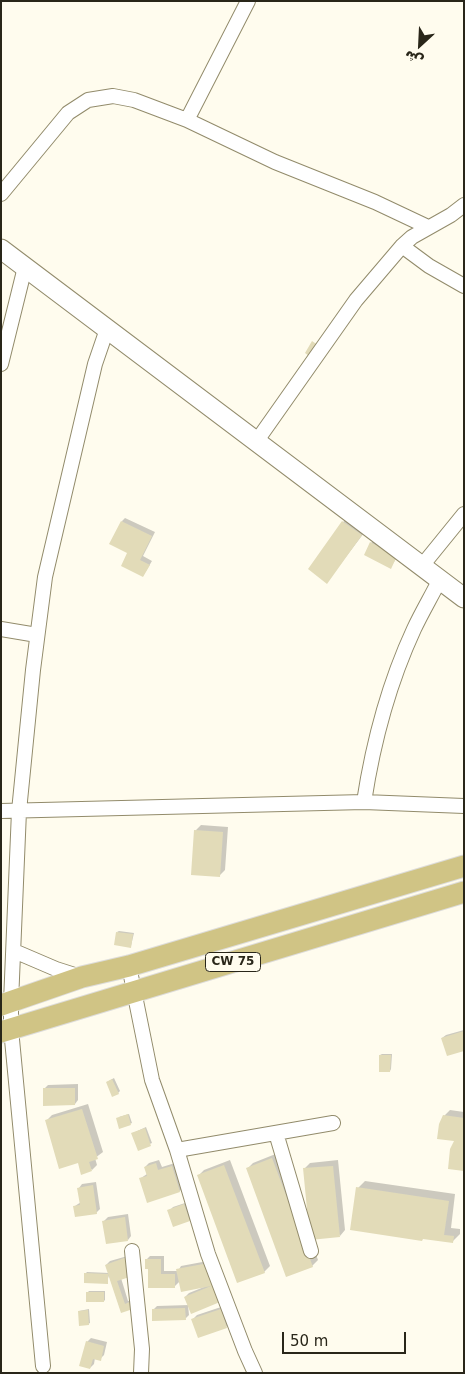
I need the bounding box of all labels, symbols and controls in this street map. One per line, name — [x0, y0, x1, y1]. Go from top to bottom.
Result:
north arrow — [395, 20, 445, 70]
text: ش — [402, 47, 426, 70]
road number: CW 75 — [206, 952, 260, 972]
scale bar — [285, 1322, 409, 1354]
text: 50 m — [290, 1332, 328, 1350]

